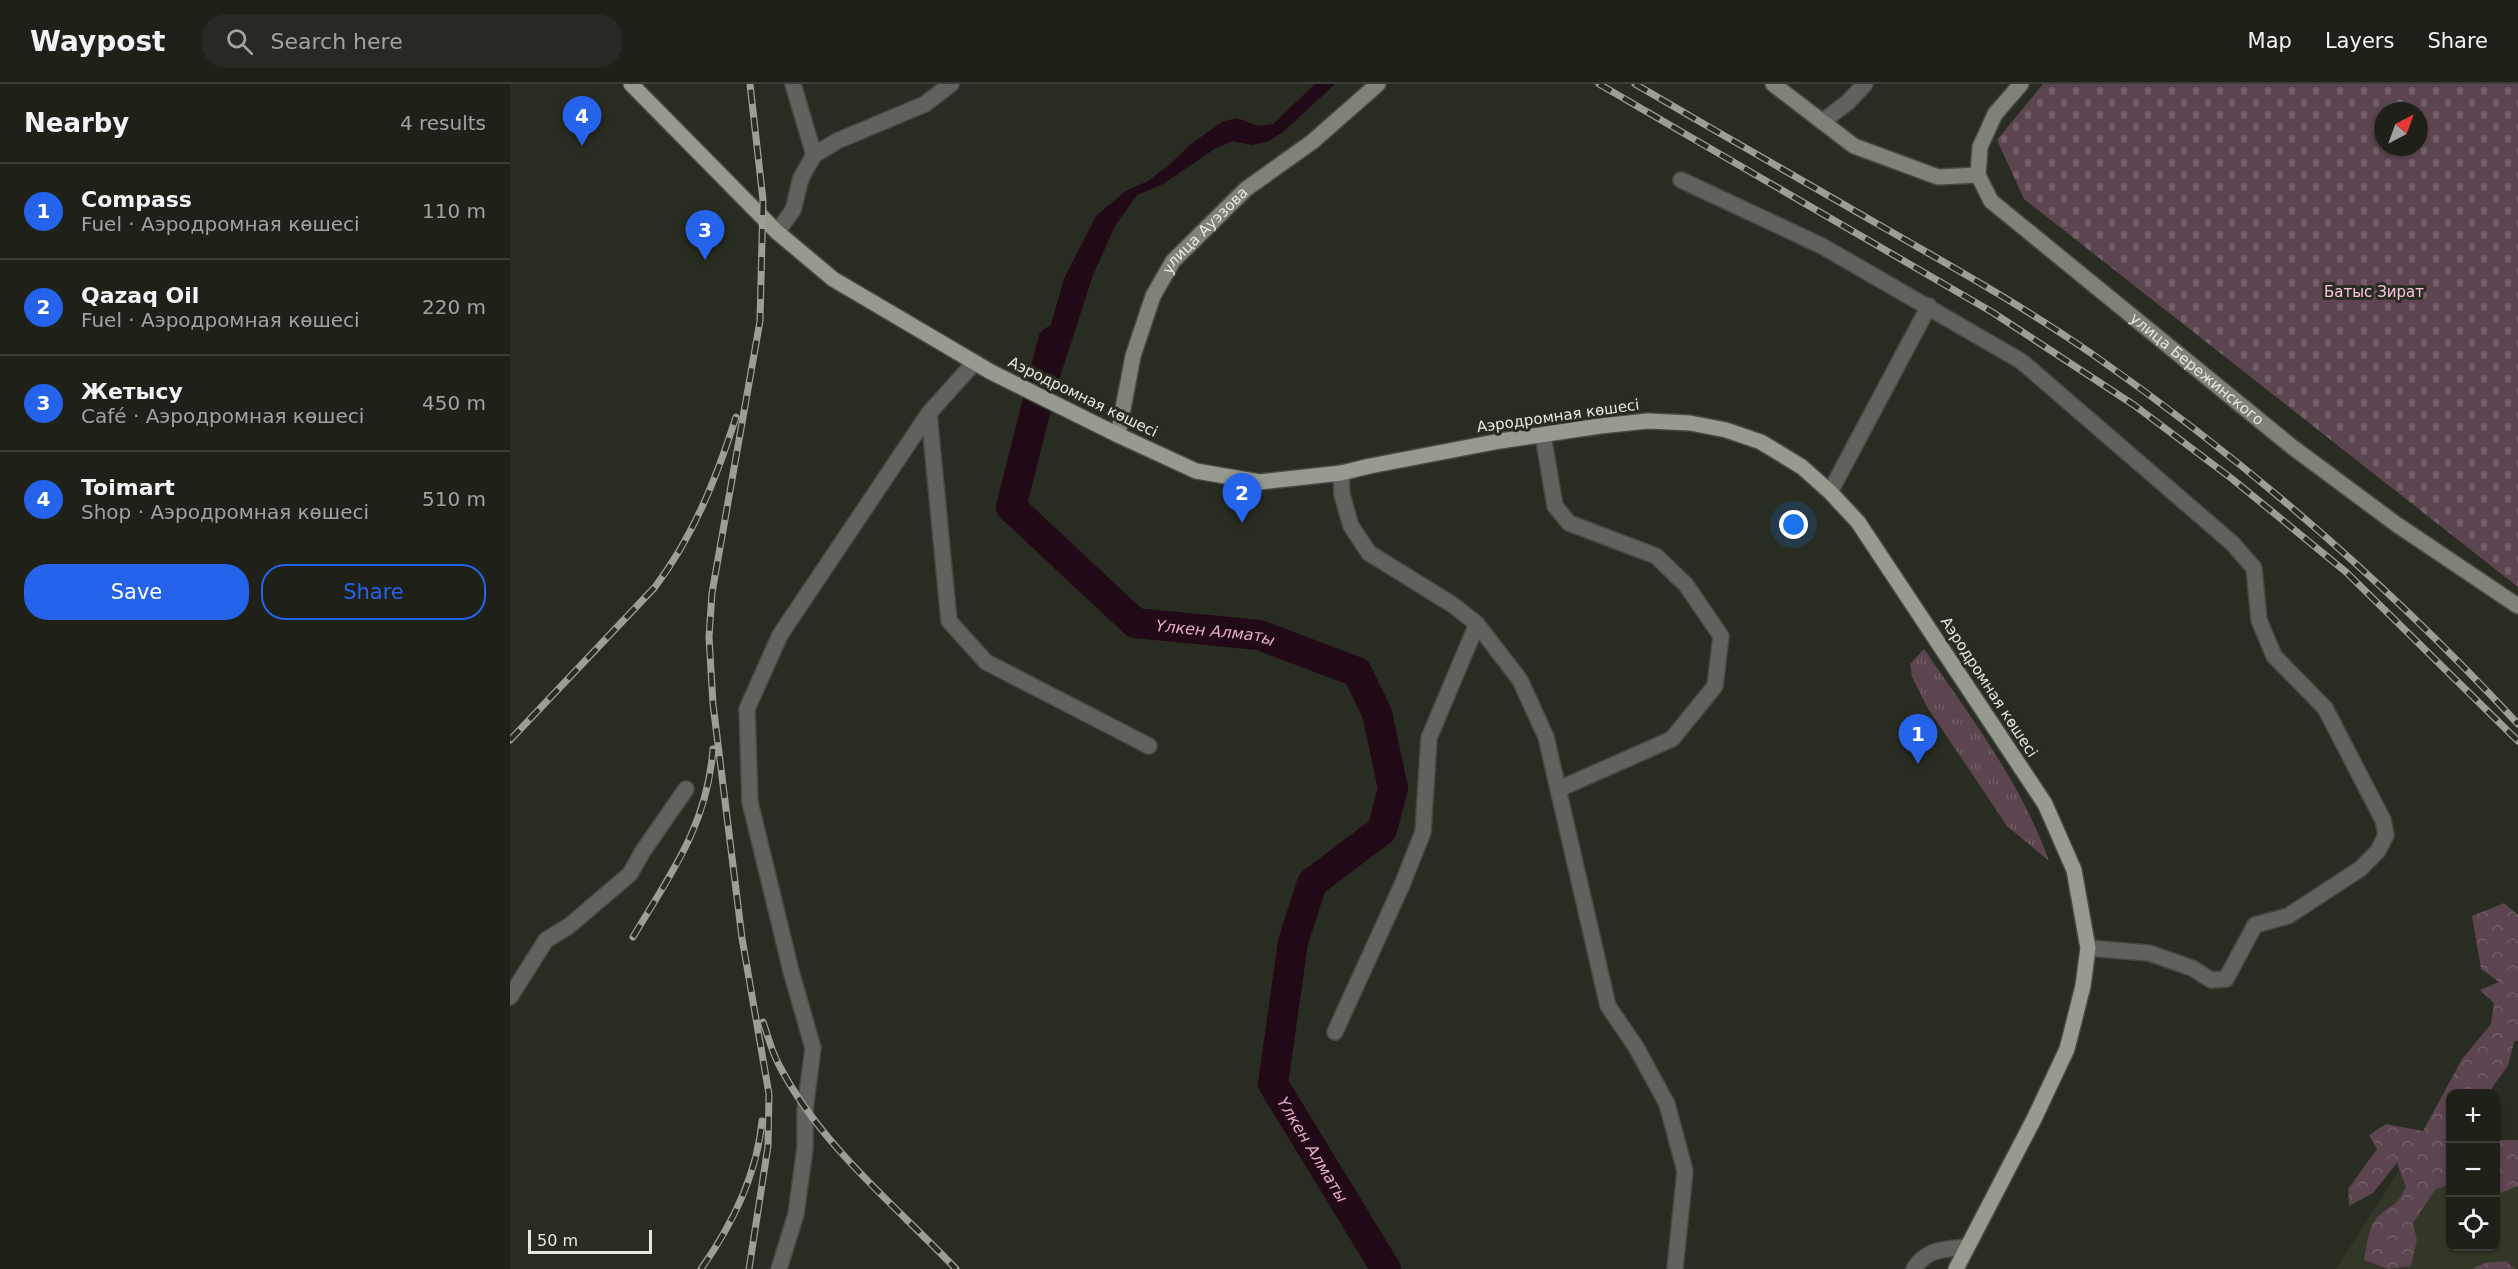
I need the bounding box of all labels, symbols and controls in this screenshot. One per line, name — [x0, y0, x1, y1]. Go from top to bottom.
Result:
search box — [202, 14, 622, 68]
text: Waypost — [30, 25, 166, 58]
icon: search — [223, 25, 256, 58]
text: Search here — [271, 29, 403, 54]
text: Map — [2248, 29, 2292, 53]
text: Layers — [2325, 29, 2394, 53]
text: Share — [2427, 29, 2488, 53]
pin: 4 — [562, 97, 602, 146]
north arrow — [2374, 102, 2428, 156]
text: Nearby — [24, 108, 129, 138]
text: 4 results — [400, 111, 486, 135]
street label: улица Ауэзова — [1158, 183, 1252, 277]
text: Compass — [81, 187, 192, 212]
text: 1 — [37, 199, 50, 223]
text: 110 m — [422, 199, 486, 223]
pin: 3 — [686, 210, 724, 260]
text: Fuel · Аэродромная көшесі — [81, 212, 360, 236]
text: Qazaq Oil — [81, 283, 199, 308]
park label: Батыс Зират — [2324, 283, 2424, 301]
text: 2 — [37, 295, 50, 319]
text: 220 m — [422, 295, 486, 319]
text: Fuel · Аэродромная көшесі — [81, 308, 360, 332]
street label: улица Бережинского — [2126, 309, 2267, 429]
street label: Аэродромная көшесі — [1005, 353, 1161, 441]
text: Жетысу — [81, 379, 183, 404]
text: 3 — [37, 391, 50, 415]
text: 450 m — [422, 391, 486, 415]
street label: Аэродромная көшесі — [1476, 396, 1640, 436]
text: Café · Аэродромная көшесі — [81, 404, 364, 428]
pin: 2 — [1222, 474, 1262, 523]
text: Toimart — [81, 475, 175, 500]
text: 4 — [37, 487, 50, 511]
text: 510 m — [422, 487, 486, 511]
text: Shop · Аэродромная көшесі — [81, 500, 369, 524]
your location — [1779, 510, 1808, 539]
button: Save — [24, 564, 249, 620]
button: Share — [261, 564, 486, 620]
street label: Аэродромная көшесі — [1937, 613, 2041, 761]
water label: Үлкен Алматы — [1155, 616, 1278, 650]
pin: 1 — [1898, 714, 1938, 764]
map controls — [2446, 1089, 2500, 1251]
button: + — [2446, 1089, 2500, 1143]
water label: Үлкен Алматы — [1274, 1093, 1352, 1206]
button: − — [2446, 1143, 2500, 1197]
button: locate — [2446, 1197, 2500, 1251]
scale bar — [528, 1227, 652, 1254]
text: 50 m — [537, 1231, 578, 1250]

